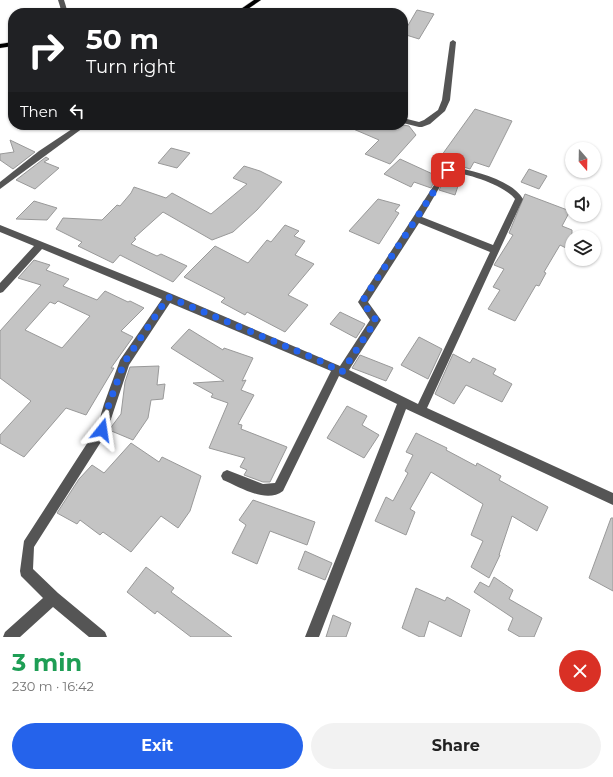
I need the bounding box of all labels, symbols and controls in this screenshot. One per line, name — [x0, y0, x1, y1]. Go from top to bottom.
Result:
text: 50 m — [86, 22, 159, 56]
icon: right — [20, 24, 72, 76]
text: Turn right — [86, 56, 176, 78]
icon: left — [66, 100, 88, 122]
text: Then — [20, 102, 58, 121]
north arrow — [565, 142, 601, 178]
map controls — [565, 142, 601, 266]
pin — [431, 153, 465, 187]
icon: arrive — [437, 159, 459, 181]
button: sound — [565, 186, 601, 222]
button: layers — [565, 230, 601, 266]
position arrow — [81, 409, 123, 451]
text: 3 min — [12, 648, 82, 677]
button: close — [559, 650, 601, 692]
text: 230 m · 16:42 — [12, 678, 94, 694]
button: Exit — [12, 723, 303, 769]
button: Share — [311, 723, 601, 769]

